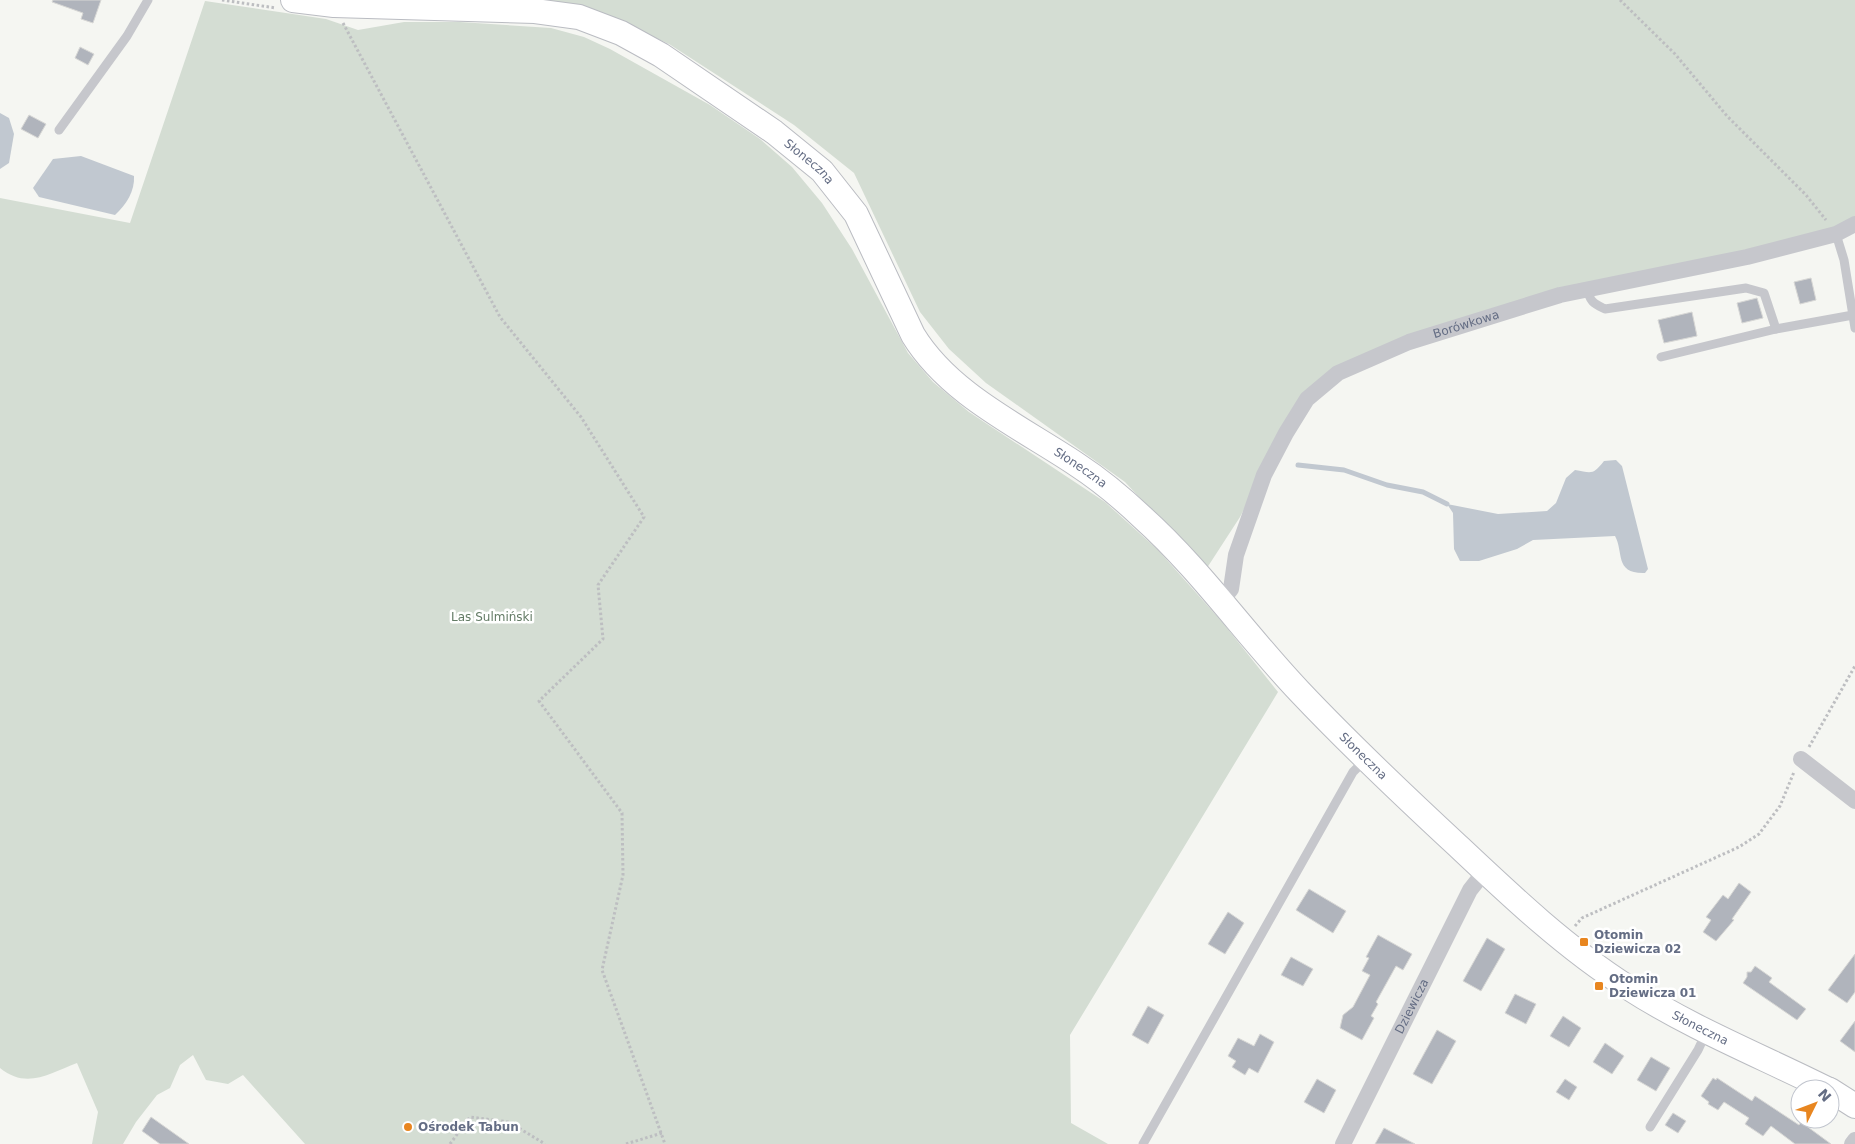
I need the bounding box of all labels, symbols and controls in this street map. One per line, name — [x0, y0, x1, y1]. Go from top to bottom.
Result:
street label: Słoneczna — [781, 136, 837, 187]
street label: Borówkowa — [1431, 307, 1501, 341]
street label: Słoneczna — [1051, 445, 1110, 491]
park label: Las Sulmiński — [451, 610, 533, 624]
street label: Słoneczna — [1336, 730, 1390, 783]
place label: Otomin Dziewicza 02 — [1594, 928, 1681, 956]
marker: Otomin Dziewicza 02 — [1578, 936, 1590, 948]
place label: Otomin Dziewicza 01 — [1609, 972, 1696, 1000]
street label: Dziewicza — [1392, 976, 1431, 1036]
marker: Otomin Dziewicza 01 — [1593, 980, 1605, 992]
street label: Słoneczna — [1670, 1008, 1731, 1048]
north arrow — [1790, 1079, 1840, 1129]
text: N — [1815, 1086, 1835, 1105]
place label: Ośrodek Tabun — [418, 1120, 519, 1134]
marker: Ośrodek Tabun — [402, 1121, 414, 1133]

